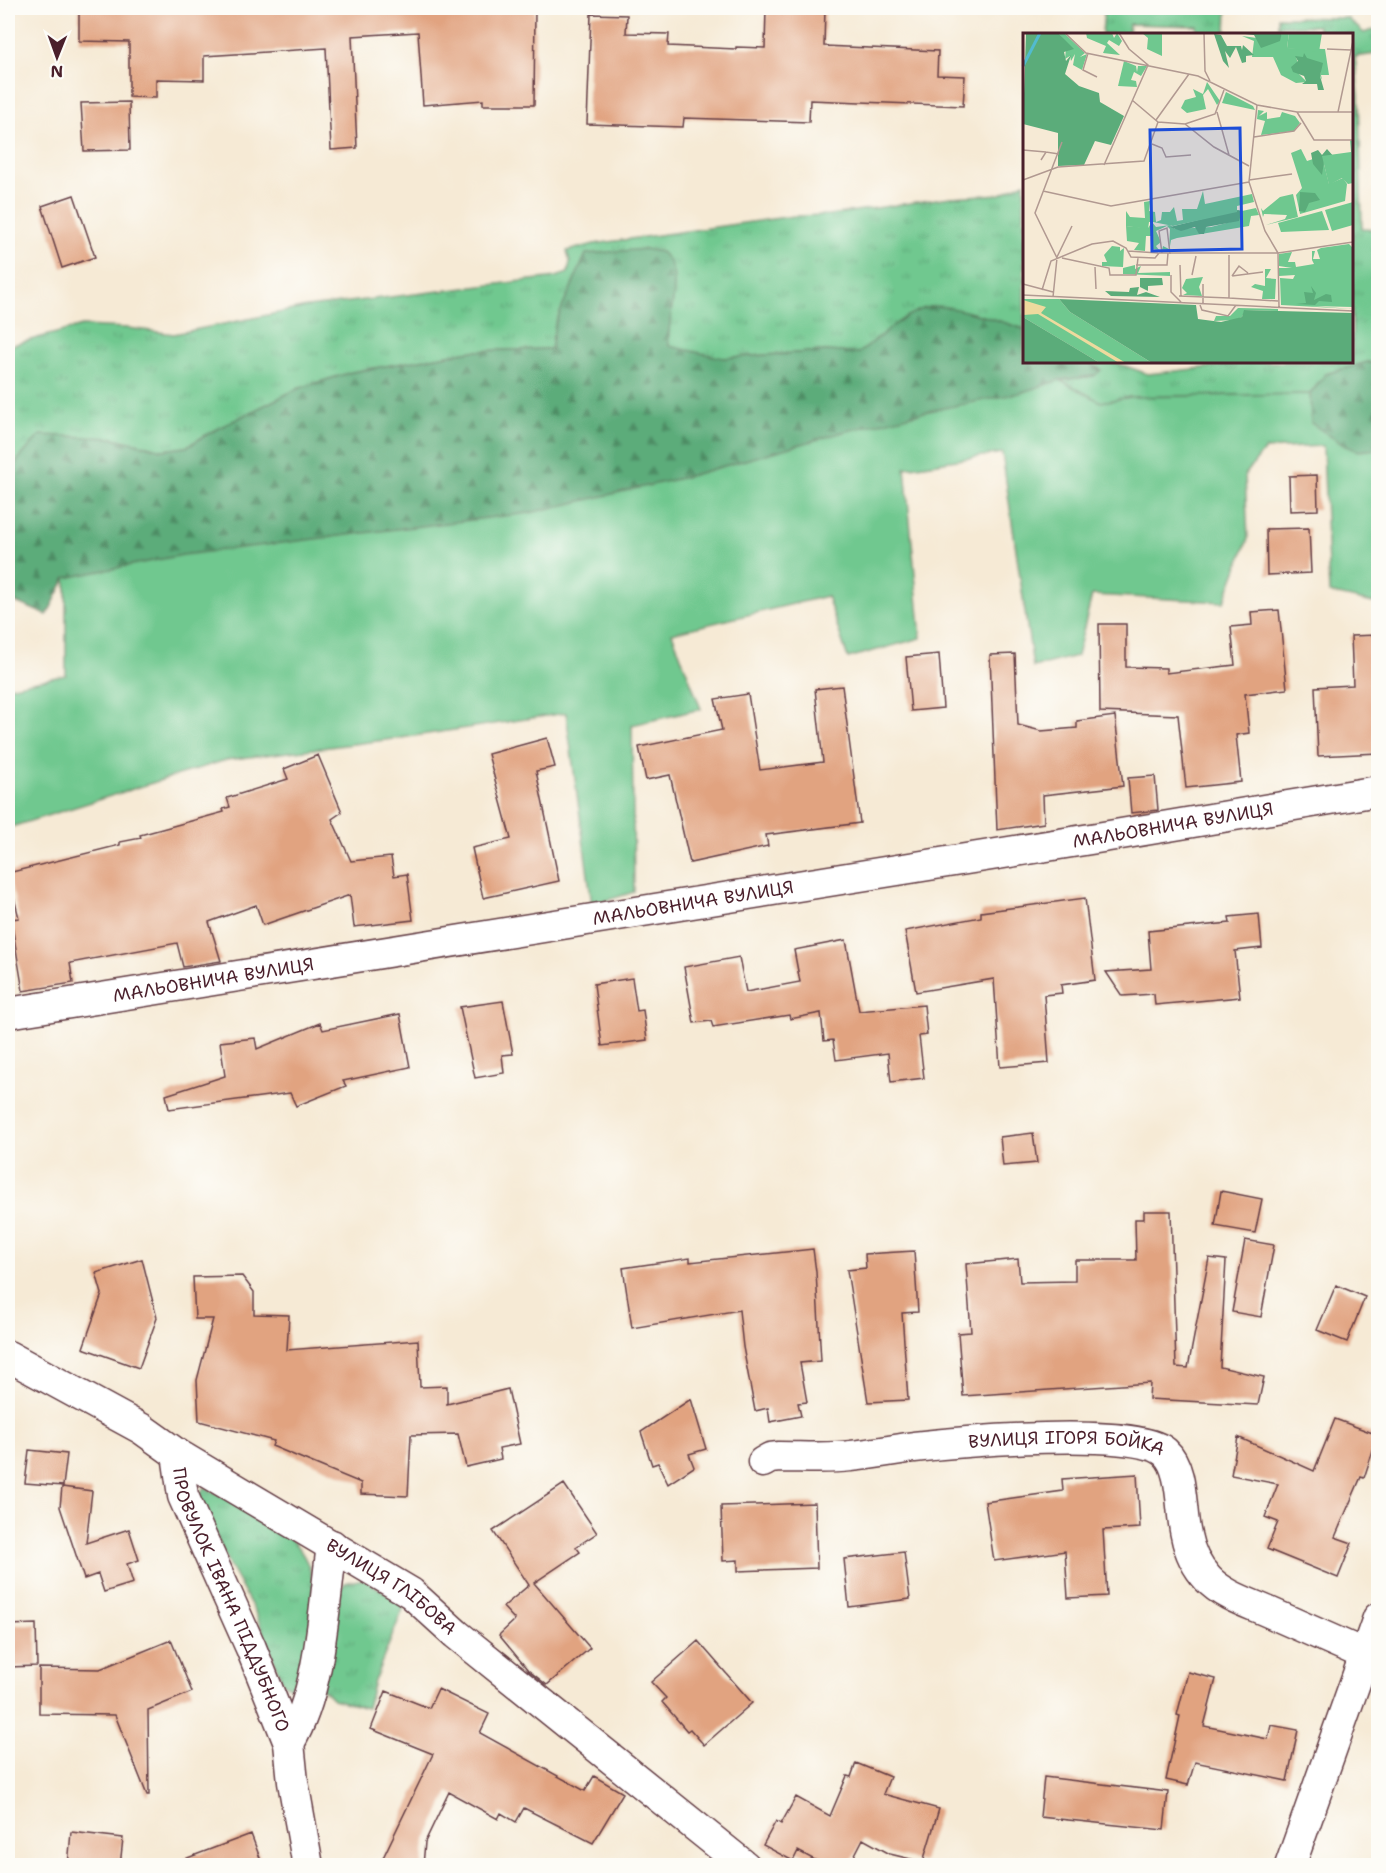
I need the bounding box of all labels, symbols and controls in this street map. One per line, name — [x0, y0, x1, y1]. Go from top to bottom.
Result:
north arrow — [27, 27, 87, 87]
inset map — [1023, 33, 1353, 363]
text: N — [50, 61, 63, 82]
street label: МАЛЬОВНИЧА ВУЛИЦЯ — [1071, 797, 1275, 854]
street label: МАЛЬОВНИЧА ВУЛИЦЯ — [591, 875, 795, 931]
street label: МАЛЬОВНИЧА ВУЛИЦЯ — [111, 952, 316, 1008]
street label: ВУЛИЦЯ ІГОРЯ БОЙКА — [967, 1426, 1169, 1461]
street label: ПРОВУЛОК ІВАНА ПІДДУБНОГО — [167, 1466, 295, 1735]
street label: ВУЛИЦЯ ГЛІБОВА — [322, 1533, 461, 1640]

